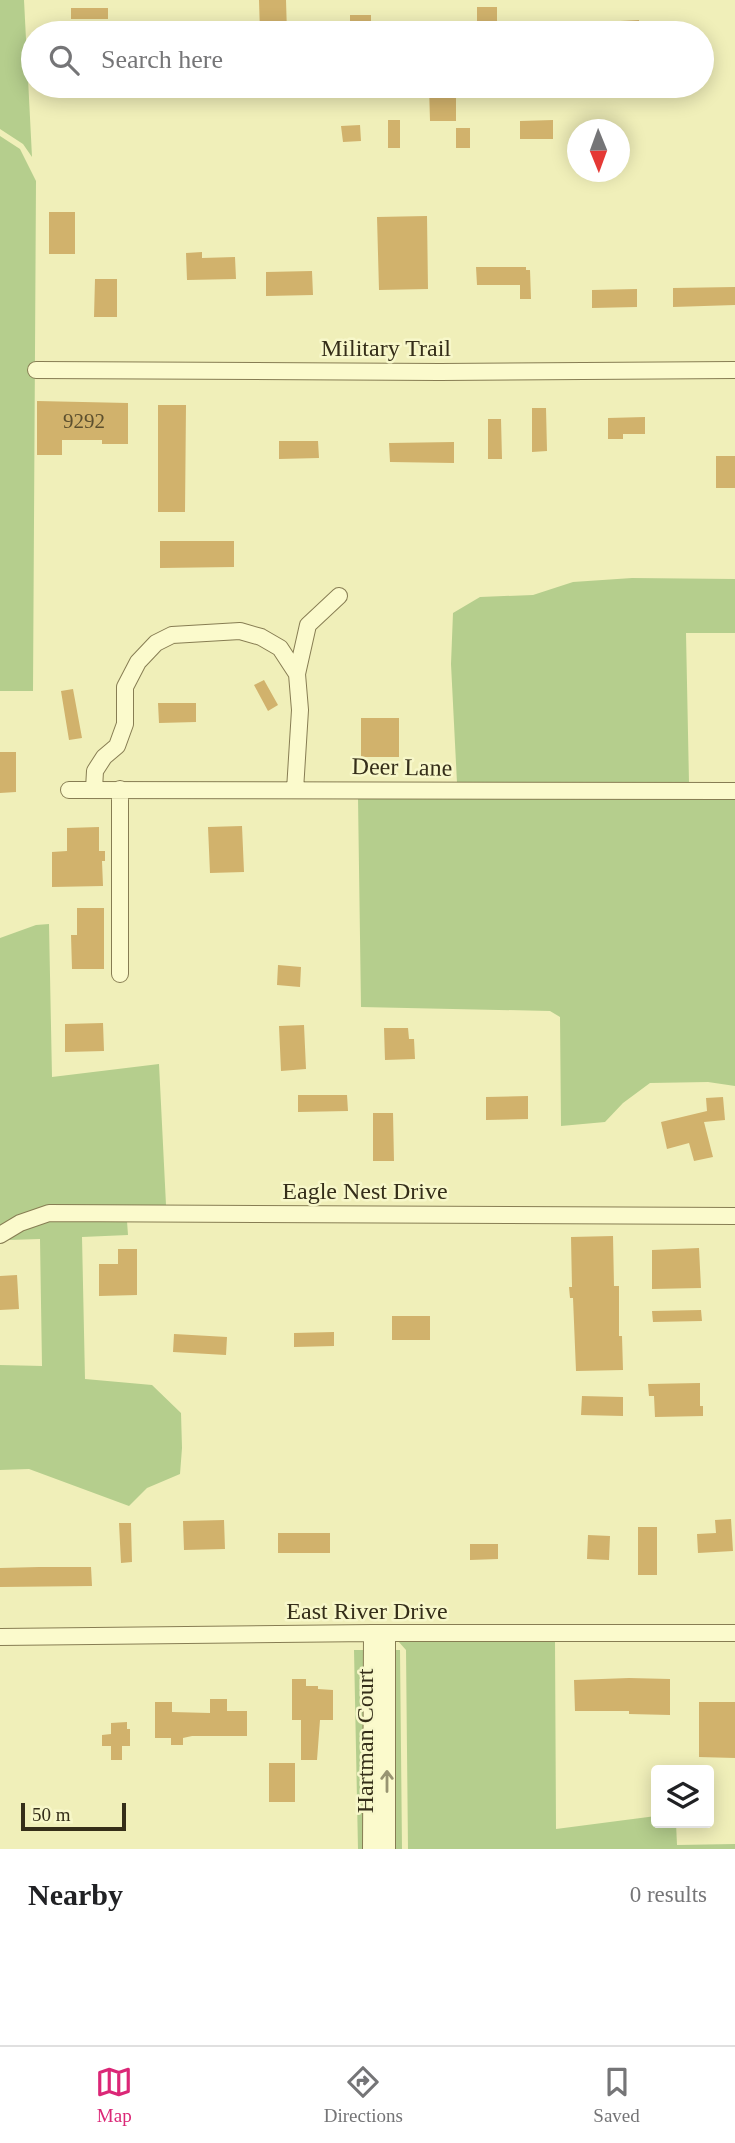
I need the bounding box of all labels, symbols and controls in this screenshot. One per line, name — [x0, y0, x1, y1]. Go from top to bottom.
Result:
search box — [21, 21, 714, 98]
icon: search — [45, 41, 83, 79]
text: Search here — [101, 45, 223, 74]
north arrow — [567, 119, 630, 182]
street label: Military Trail — [321, 335, 451, 361]
house number: 9292 — [63, 409, 105, 433]
street label: Deer Lane — [351, 753, 453, 781]
street label: Eagle Nest Drive — [282, 1178, 448, 1204]
street label: East River Drive — [286, 1598, 448, 1624]
street label: Hartman Court — [352, 1668, 378, 1813]
map controls — [651, 1765, 714, 1828]
button: layers — [651, 1765, 714, 1828]
one-way arrow — [380, 1770, 394, 1793]
scale bar — [21, 1800, 126, 1832]
text: 50 m — [32, 1804, 71, 1825]
text: Nearby — [28, 1878, 123, 1911]
text: 0 results — [630, 1882, 707, 1907]
tab: Map — [95, 2063, 133, 2127]
tab: Directions — [324, 2063, 403, 2127]
tab: Saved — [593, 2063, 640, 2127]

